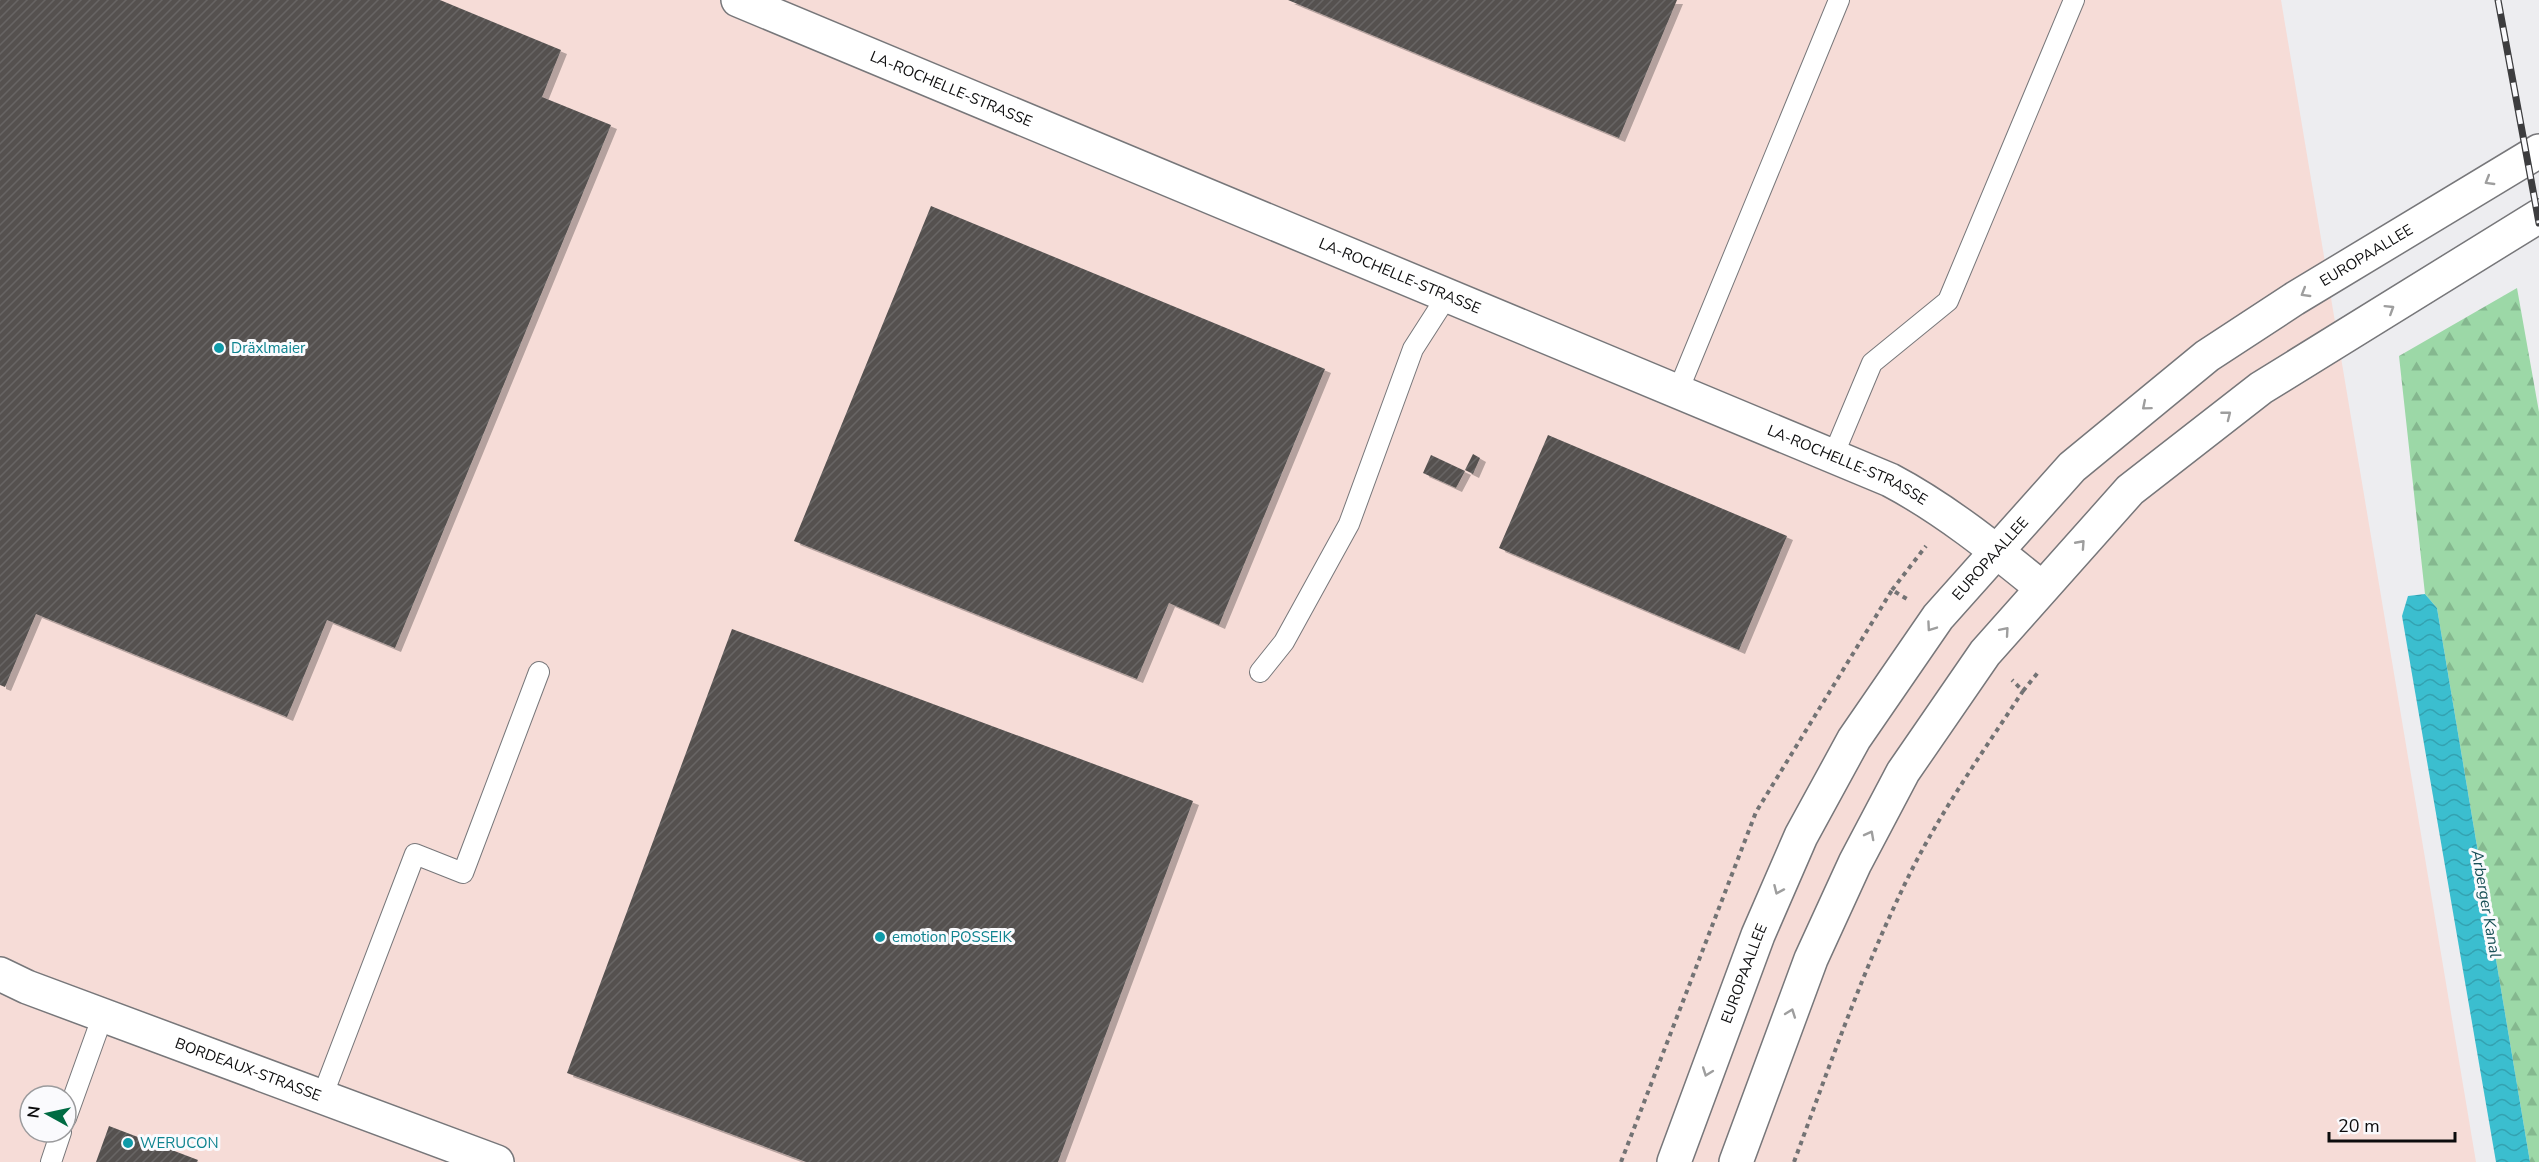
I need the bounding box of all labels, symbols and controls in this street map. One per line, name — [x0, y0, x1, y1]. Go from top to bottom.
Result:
street label: LA-ROCHELLE-STRASSE — [867, 46, 1035, 131]
one-way arrow — [2485, 174, 2495, 185]
street label: EUROPAALLEE — [2316, 220, 2417, 291]
street label: LA-ROCHELLE-STRASSE — [1316, 233, 1484, 318]
one-way arrow — [2300, 286, 2311, 297]
one-way arrow — [2384, 304, 2394, 316]
place label: Dräxlmaier — [231, 338, 306, 358]
marker: Dräxlmaier — [212, 341, 226, 355]
one-way arrow — [2142, 399, 2153, 410]
one-way arrow — [2220, 412, 2231, 423]
street label: LA-ROCHELLE-STRASSE — [1764, 420, 1931, 510]
street label: EUROPAALLEE — [1948, 513, 2033, 604]
one-way arrow — [2074, 540, 2085, 551]
one-way arrow — [1927, 620, 1938, 631]
one-way arrow — [1998, 627, 2009, 638]
one-way arrow — [1863, 831, 1874, 841]
water label: Arberger Kanal — [2465, 847, 2506, 960]
one-way arrow — [1773, 883, 1785, 894]
street label: EUROPAALLEE — [1716, 920, 1772, 1026]
place label: emotion POSSEIK — [892, 927, 1012, 947]
marker: emotion POSSEIK — [873, 930, 887, 944]
one-way arrow — [1784, 1008, 1797, 1019]
street label: BORDEAUX-STRASSE — [172, 1033, 324, 1106]
one-way arrow — [1702, 1065, 1714, 1076]
north arrow — [18, 1084, 78, 1144]
text: N — [22, 1105, 46, 1120]
scale bar — [2329, 1105, 2455, 1143]
text: 20 m — [2338, 1114, 2380, 1138]
place label: WERUCON — [140, 1133, 219, 1153]
marker: WERUCON — [121, 1136, 135, 1150]

